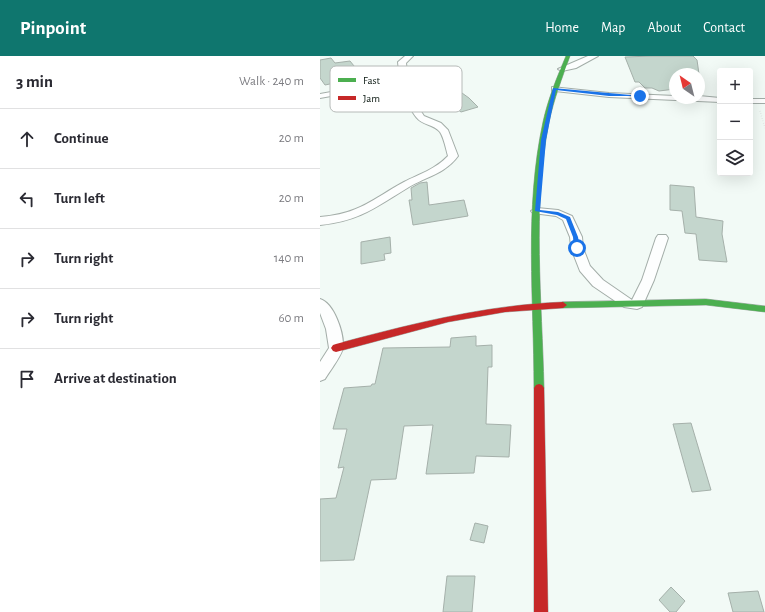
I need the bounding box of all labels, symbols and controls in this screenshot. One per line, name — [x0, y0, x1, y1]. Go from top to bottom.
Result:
text: Pinpoint — [20, 19, 86, 38]
text: Home — [545, 21, 579, 35]
text: Map — [601, 21, 625, 35]
text: About — [647, 21, 681, 35]
text: Contact — [703, 21, 745, 35]
legend — [330, 66, 462, 112]
north arrow — [669, 68, 705, 104]
map controls — [717, 68, 753, 176]
button: + — [717, 68, 753, 104]
text: 3 min — [16, 73, 53, 90]
text: Walk · 240 m — [239, 75, 304, 88]
text: Fast — [363, 75, 381, 86]
route end — [631, 87, 649, 105]
text: Jam — [363, 93, 380, 104]
button: − — [717, 104, 753, 140]
icon: ahead — [16, 128, 38, 150]
text: Continue — [54, 131, 109, 146]
text: 20 m — [279, 132, 304, 145]
button: layers — [717, 140, 753, 176]
icon: left — [16, 188, 38, 210]
text: Turn left — [54, 191, 105, 206]
text: 20 m — [279, 192, 304, 205]
route start — [568, 239, 586, 257]
icon: right — [16, 248, 38, 270]
text: Turn right — [54, 251, 113, 266]
text: 140 m — [274, 252, 304, 265]
icon: right — [16, 308, 38, 330]
text: Turn right — [54, 311, 113, 326]
text: 60 m — [278, 312, 304, 325]
icon: arrive — [16, 368, 38, 390]
text: Arrive at destination — [54, 371, 177, 386]

